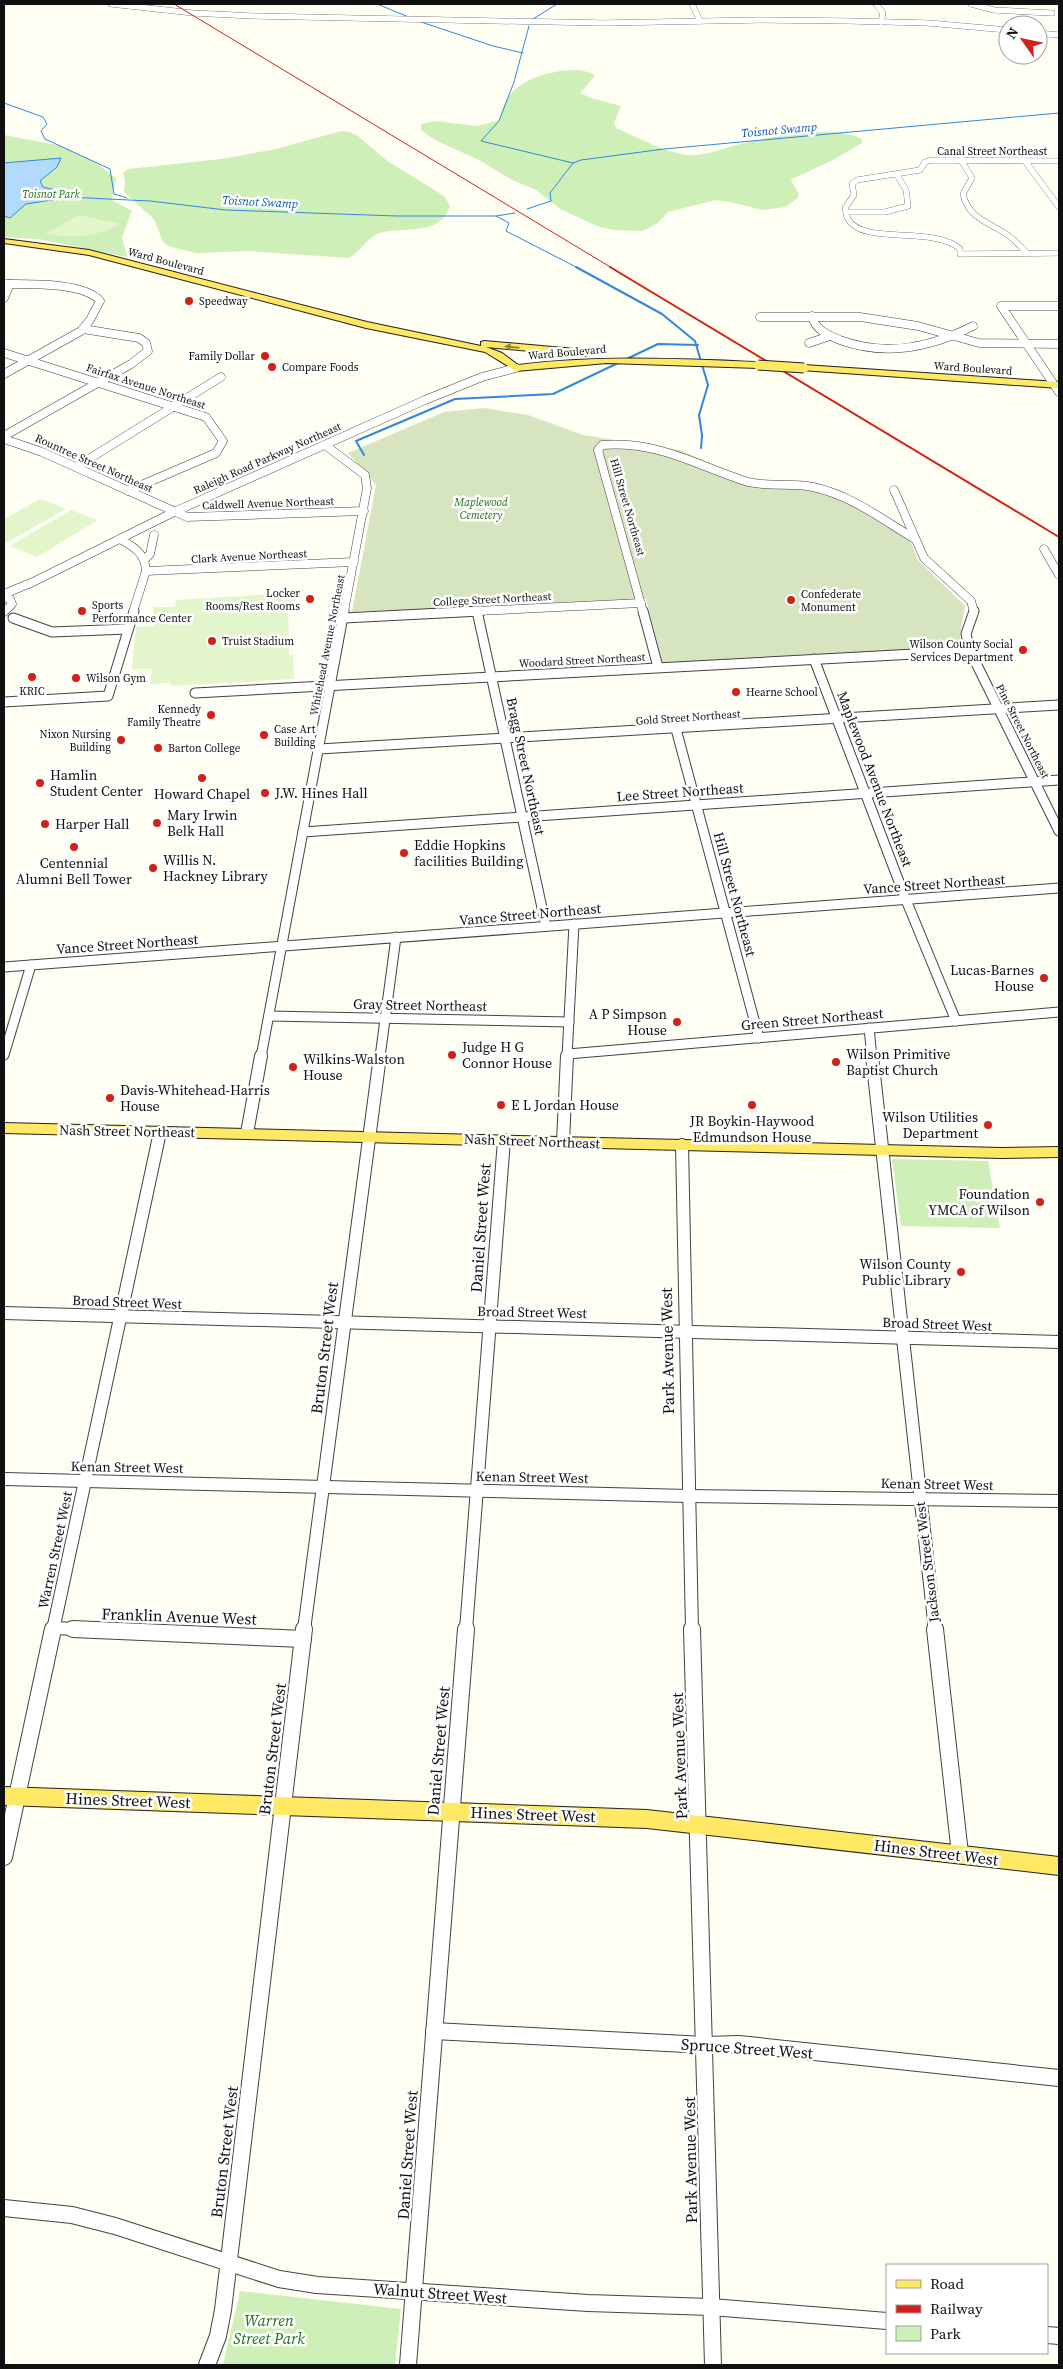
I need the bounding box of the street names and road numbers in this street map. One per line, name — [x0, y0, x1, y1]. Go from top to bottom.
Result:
street label: Canal Street Northeast — [937, 144, 1047, 159]
street label: Ward Boulevard — [126, 244, 206, 279]
street label: Ward Boulevard — [527, 342, 608, 363]
street label: Ward Boulevard — [933, 358, 1013, 379]
street label: Fairfax Avenue Northeast — [84, 360, 208, 413]
street label: Raleigh Road Parkway Northeast — [191, 419, 344, 498]
street label: Rountree Street Northeast — [33, 431, 155, 496]
street label: Hill Street Northeast — [606, 457, 649, 558]
street label: Caldwell Avenue Northeast — [202, 494, 335, 513]
street label: Clark Avenue Northeast — [191, 546, 308, 567]
street label: Whitehead Avenue Northeast — [306, 573, 349, 717]
street label: College Street Northeast — [433, 589, 552, 610]
street label: Woodard Street Northeast — [519, 650, 646, 671]
street label: Pine Street Northeast — [992, 681, 1053, 781]
street label: Maplewood Avenue Northeast — [832, 688, 918, 870]
street label: Bragg Street Northeast — [502, 695, 550, 837]
street label: Gold Street Northeast — [635, 706, 741, 729]
street label: Lee Street Northeast — [616, 778, 745, 806]
street label: Hill Street Northeast — [709, 830, 761, 959]
street label: Vance Street Northeast — [862, 869, 1006, 899]
street label: Vance Street Northeast — [458, 898, 602, 930]
street label: Vance Street Northeast — [55, 929, 199, 959]
street label: Gray Street Northeast — [353, 994, 488, 1016]
street label: Green Street Northeast — [740, 1003, 884, 1035]
street label: Nash Street Northeast — [59, 1120, 196, 1142]
street label: Nash Street Northeast — [464, 1129, 601, 1153]
street label: Daniel Street West — [465, 1162, 496, 1293]
street label: Bruton Street West — [305, 1280, 343, 1415]
street label: Park Avenue West — [655, 1287, 679, 1415]
street label: Broad Street West — [72, 1290, 183, 1314]
street label: Broad Street West — [477, 1301, 588, 1323]
street label: Broad Street West — [882, 1312, 993, 1336]
street label: Kenan Street West — [70, 1456, 184, 1478]
street label: Kenan Street West — [475, 1466, 589, 1488]
street label: Kenan Street West — [880, 1473, 994, 1495]
street label: Warren Street West — [33, 1489, 77, 1610]
street label: Jackson Street West — [910, 1500, 944, 1624]
street label: Franklin Avenue West — [101, 1602, 258, 1630]
street label: Bruton Street West — [253, 1681, 291, 1816]
street label: Daniel Street West — [421, 1685, 455, 1816]
street label: Park Avenue West — [666, 1691, 692, 1820]
street label: Hines Street West — [65, 1787, 192, 1813]
street label: Hines Street West — [470, 1801, 597, 1827]
street label: Hines Street West — [873, 1833, 1000, 1871]
street label: Spruce Street West — [680, 2032, 814, 2064]
street label: Bruton Street West — [205, 2084, 243, 2219]
street label: Daniel Street West — [392, 2089, 423, 2220]
street label: Park Avenue West — [678, 2096, 702, 2224]
street label: Walnut Street West — [372, 2277, 509, 2309]

